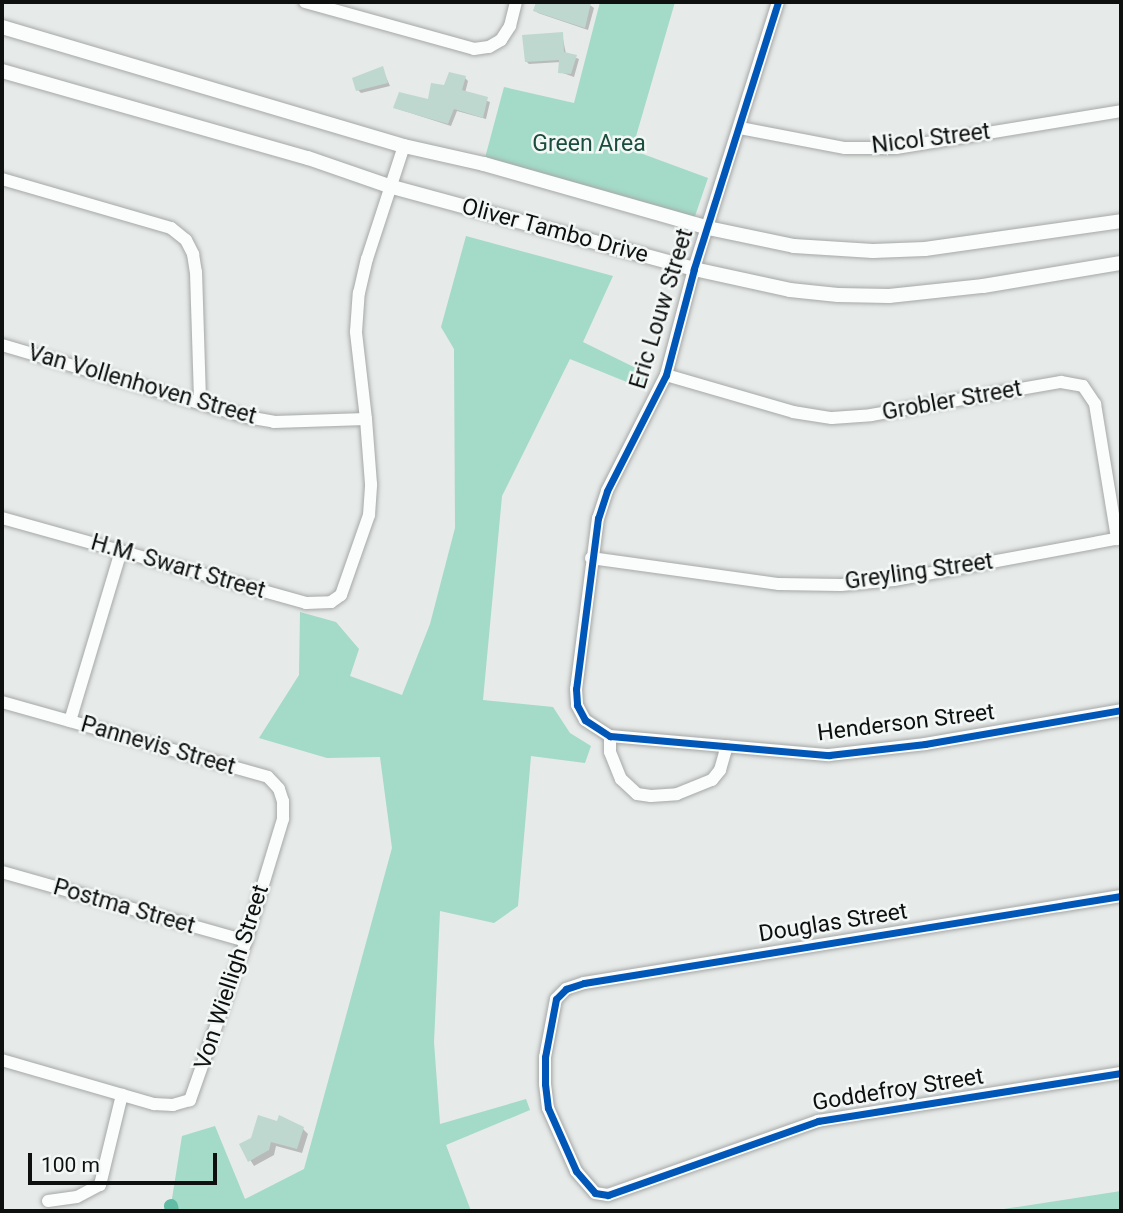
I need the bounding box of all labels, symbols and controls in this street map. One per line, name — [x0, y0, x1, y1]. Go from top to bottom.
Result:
street label: Nicol Street — [870, 118, 992, 160]
park label: Green Area — [532, 130, 646, 158]
street label: Oliver Tambo Drive — [459, 193, 651, 269]
street label: Eric Louw Street — [625, 226, 699, 392]
street label: Van Vollenhoven Street — [25, 339, 259, 431]
street label: Grobler Street — [880, 375, 1024, 427]
street label: H.M. Swart Street — [88, 529, 268, 605]
street label: Greyling Street — [843, 548, 995, 596]
street label: Henderson Street — [816, 698, 996, 748]
street label: Pannevis Street — [78, 711, 238, 781]
street label: Postma Street — [50, 874, 198, 940]
street label: Von Wielligh Street — [189, 881, 275, 1073]
street label: Douglas Street — [757, 898, 909, 948]
street label: Goddefroy Street — [811, 1063, 985, 1117]
scale bar — [32, 1140, 220, 1184]
text: 100 m — [41, 1153, 100, 1177]

